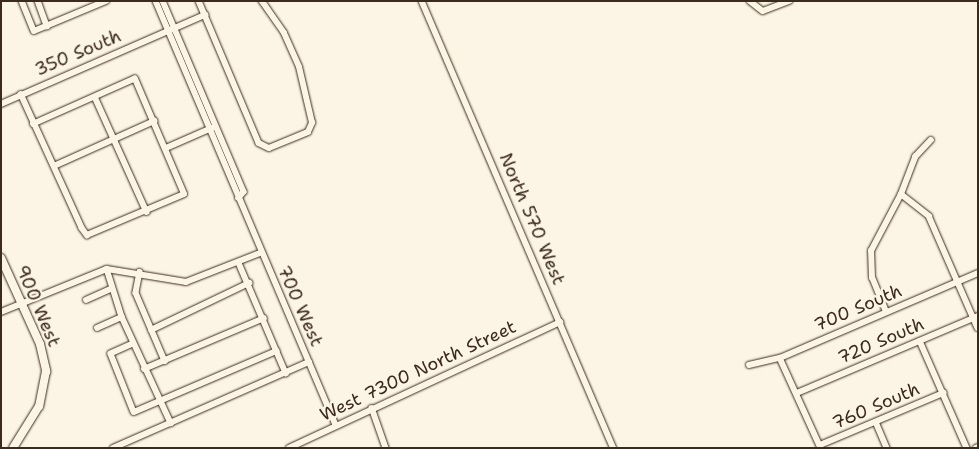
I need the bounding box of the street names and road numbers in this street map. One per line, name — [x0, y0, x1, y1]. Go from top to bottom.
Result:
street label: 350 South — [32, 25, 124, 81]
street label: North 570 West — [494, 150, 570, 288]
street label: 900 West — [11, 262, 65, 350]
street label: 700 West — [273, 262, 327, 350]
street label: 700 South — [811, 280, 905, 336]
street label: 720 South — [835, 313, 927, 369]
street label: West 7300 North Street — [316, 316, 520, 426]
street label: 760 South — [829, 378, 923, 434]

